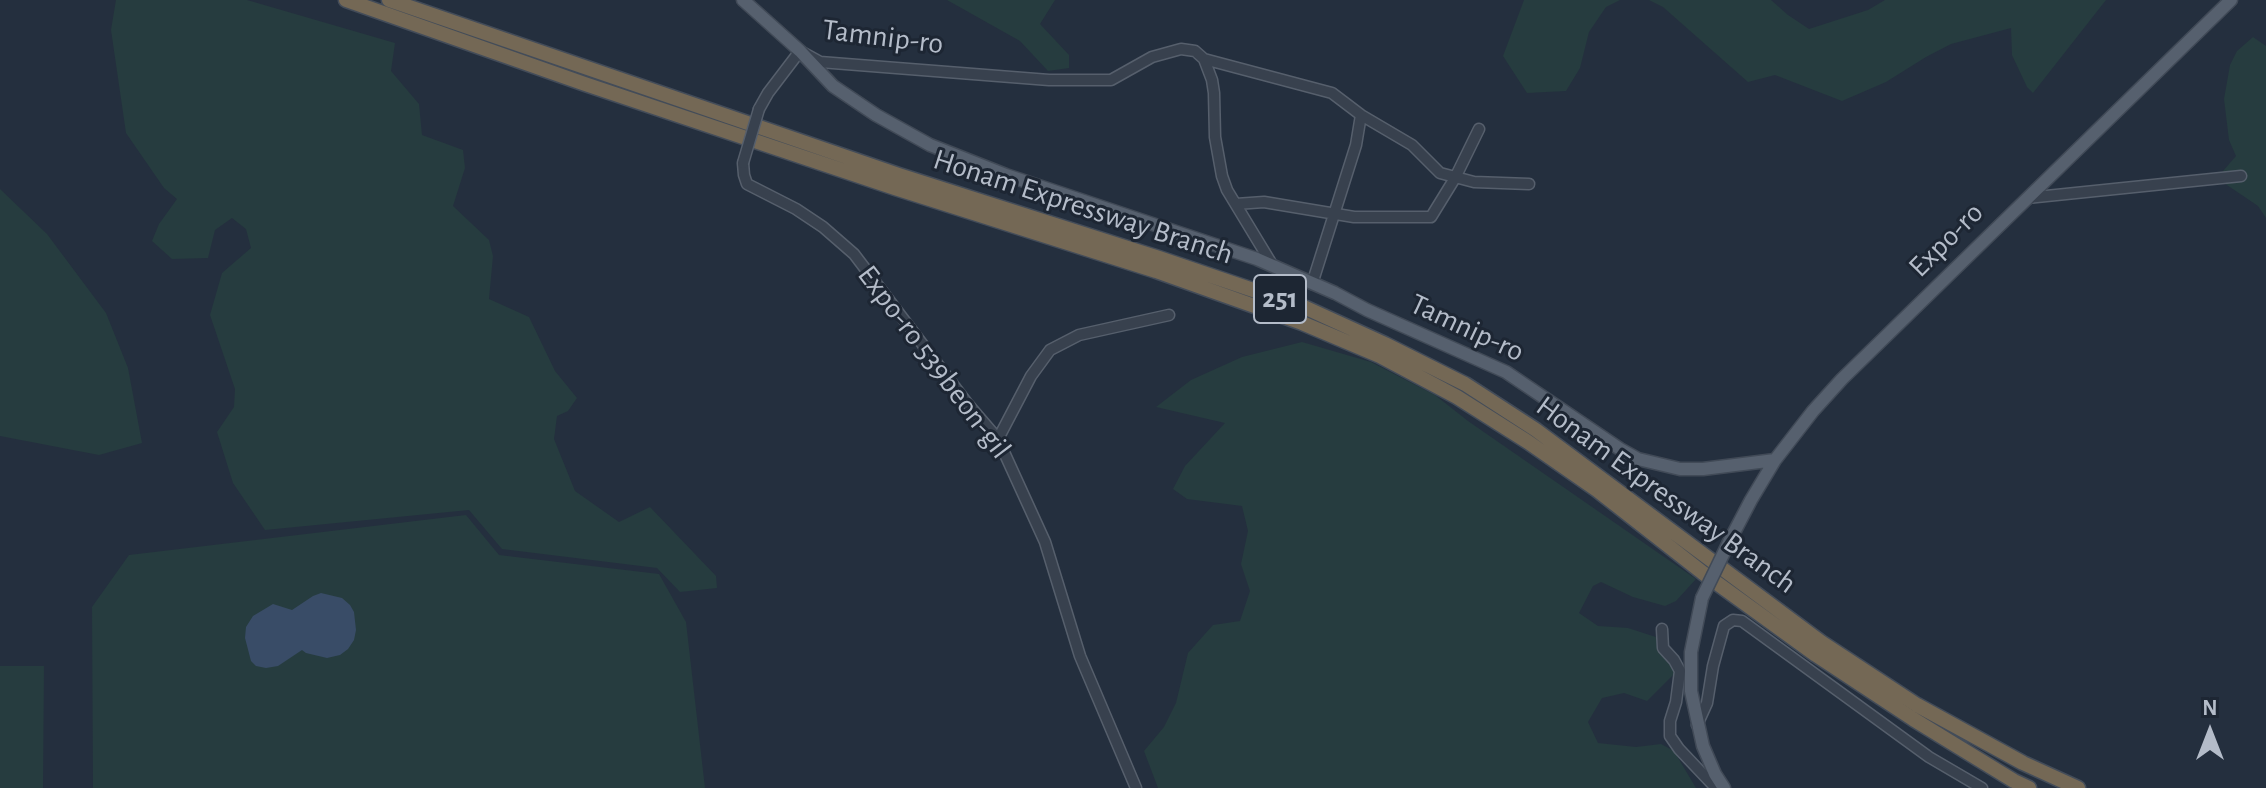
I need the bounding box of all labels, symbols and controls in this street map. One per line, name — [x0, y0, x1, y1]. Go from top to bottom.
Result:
street label: Tamnip-ro — [820, 12, 946, 62]
street label: Honam Expressway Branch — [929, 142, 1237, 272]
street label: Expo-ro — [1901, 195, 1991, 285]
street label: Expo-ro 539beon-gil — [850, 258, 1018, 466]
road number: 251 — [1254, 275, 1306, 323]
street label: Tamnip-ro — [1404, 286, 1530, 370]
street label: Honam Expressway Branch — [1529, 388, 1803, 602]
north arrow — [2170, 692, 2250, 772]
text: N — [2202, 697, 2218, 719]

